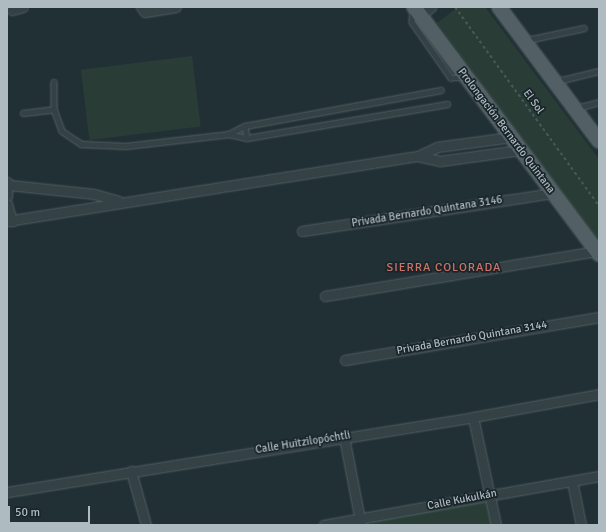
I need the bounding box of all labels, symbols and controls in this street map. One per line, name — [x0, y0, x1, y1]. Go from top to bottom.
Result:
street label: Prolongación Bernardo Quintana — [455, 66, 557, 196]
street label: El Sol — [520, 87, 546, 117]
street label: Privada Bernardo Quintana 3146 — [351, 194, 503, 230]
district label: SIERRA COLORADA — [387, 261, 501, 275]
street label: Privada Bernardo Quintana 3144 — [396, 318, 548, 358]
street label: Calle Huitzilopóchtli — [255, 429, 351, 457]
street label: Calle Kukulkán — [426, 487, 498, 513]
scale bar — [10, 498, 92, 524]
text: 50 m — [15, 505, 40, 520]

